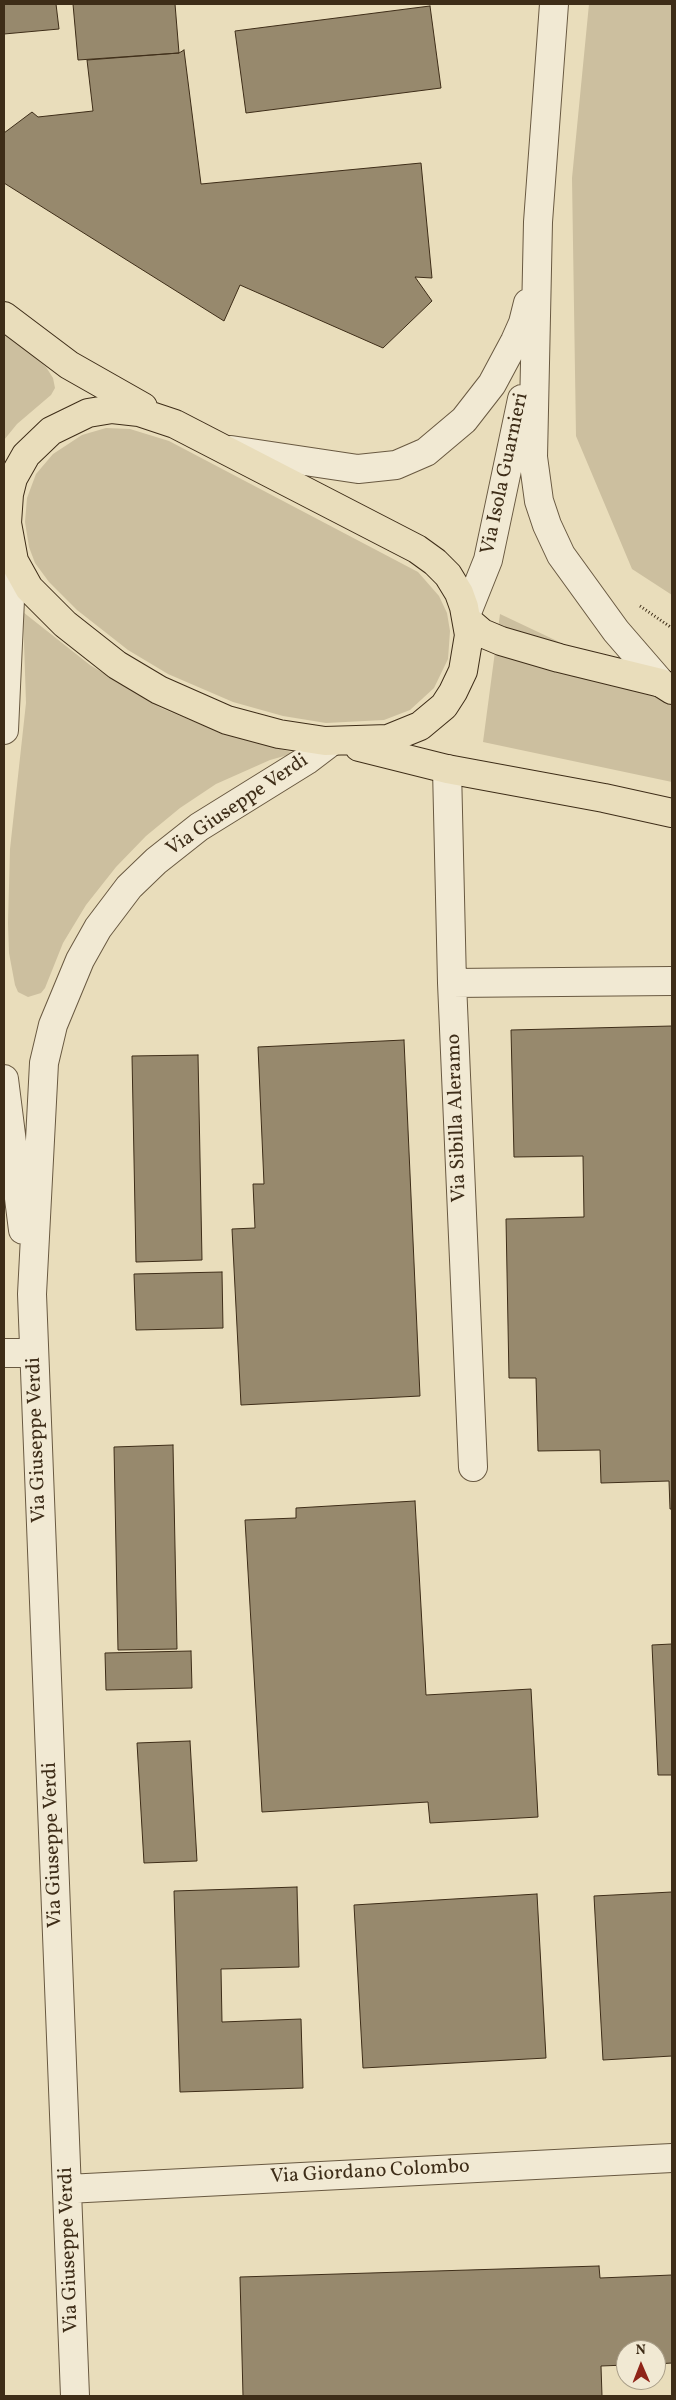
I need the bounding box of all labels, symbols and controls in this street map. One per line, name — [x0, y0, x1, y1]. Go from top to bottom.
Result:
street label: Via Isola Guarnieri — [477, 391, 535, 557]
street label: Via Giuseppe Verdi — [162, 750, 314, 862]
street label: Via Sibilla Aleramo — [443, 1033, 473, 1203]
street label: Via Giuseppe Verdi — [23, 1357, 53, 1523]
street label: Via Giuseppe Verdi — [39, 1762, 69, 1928]
street label: Via Giordano Colombo — [270, 2156, 470, 2190]
street label: Via Giuseppe Verdi — [55, 2167, 85, 2333]
north arrow — [616, 2340, 666, 2390]
text: N — [635, 2341, 646, 2360]

